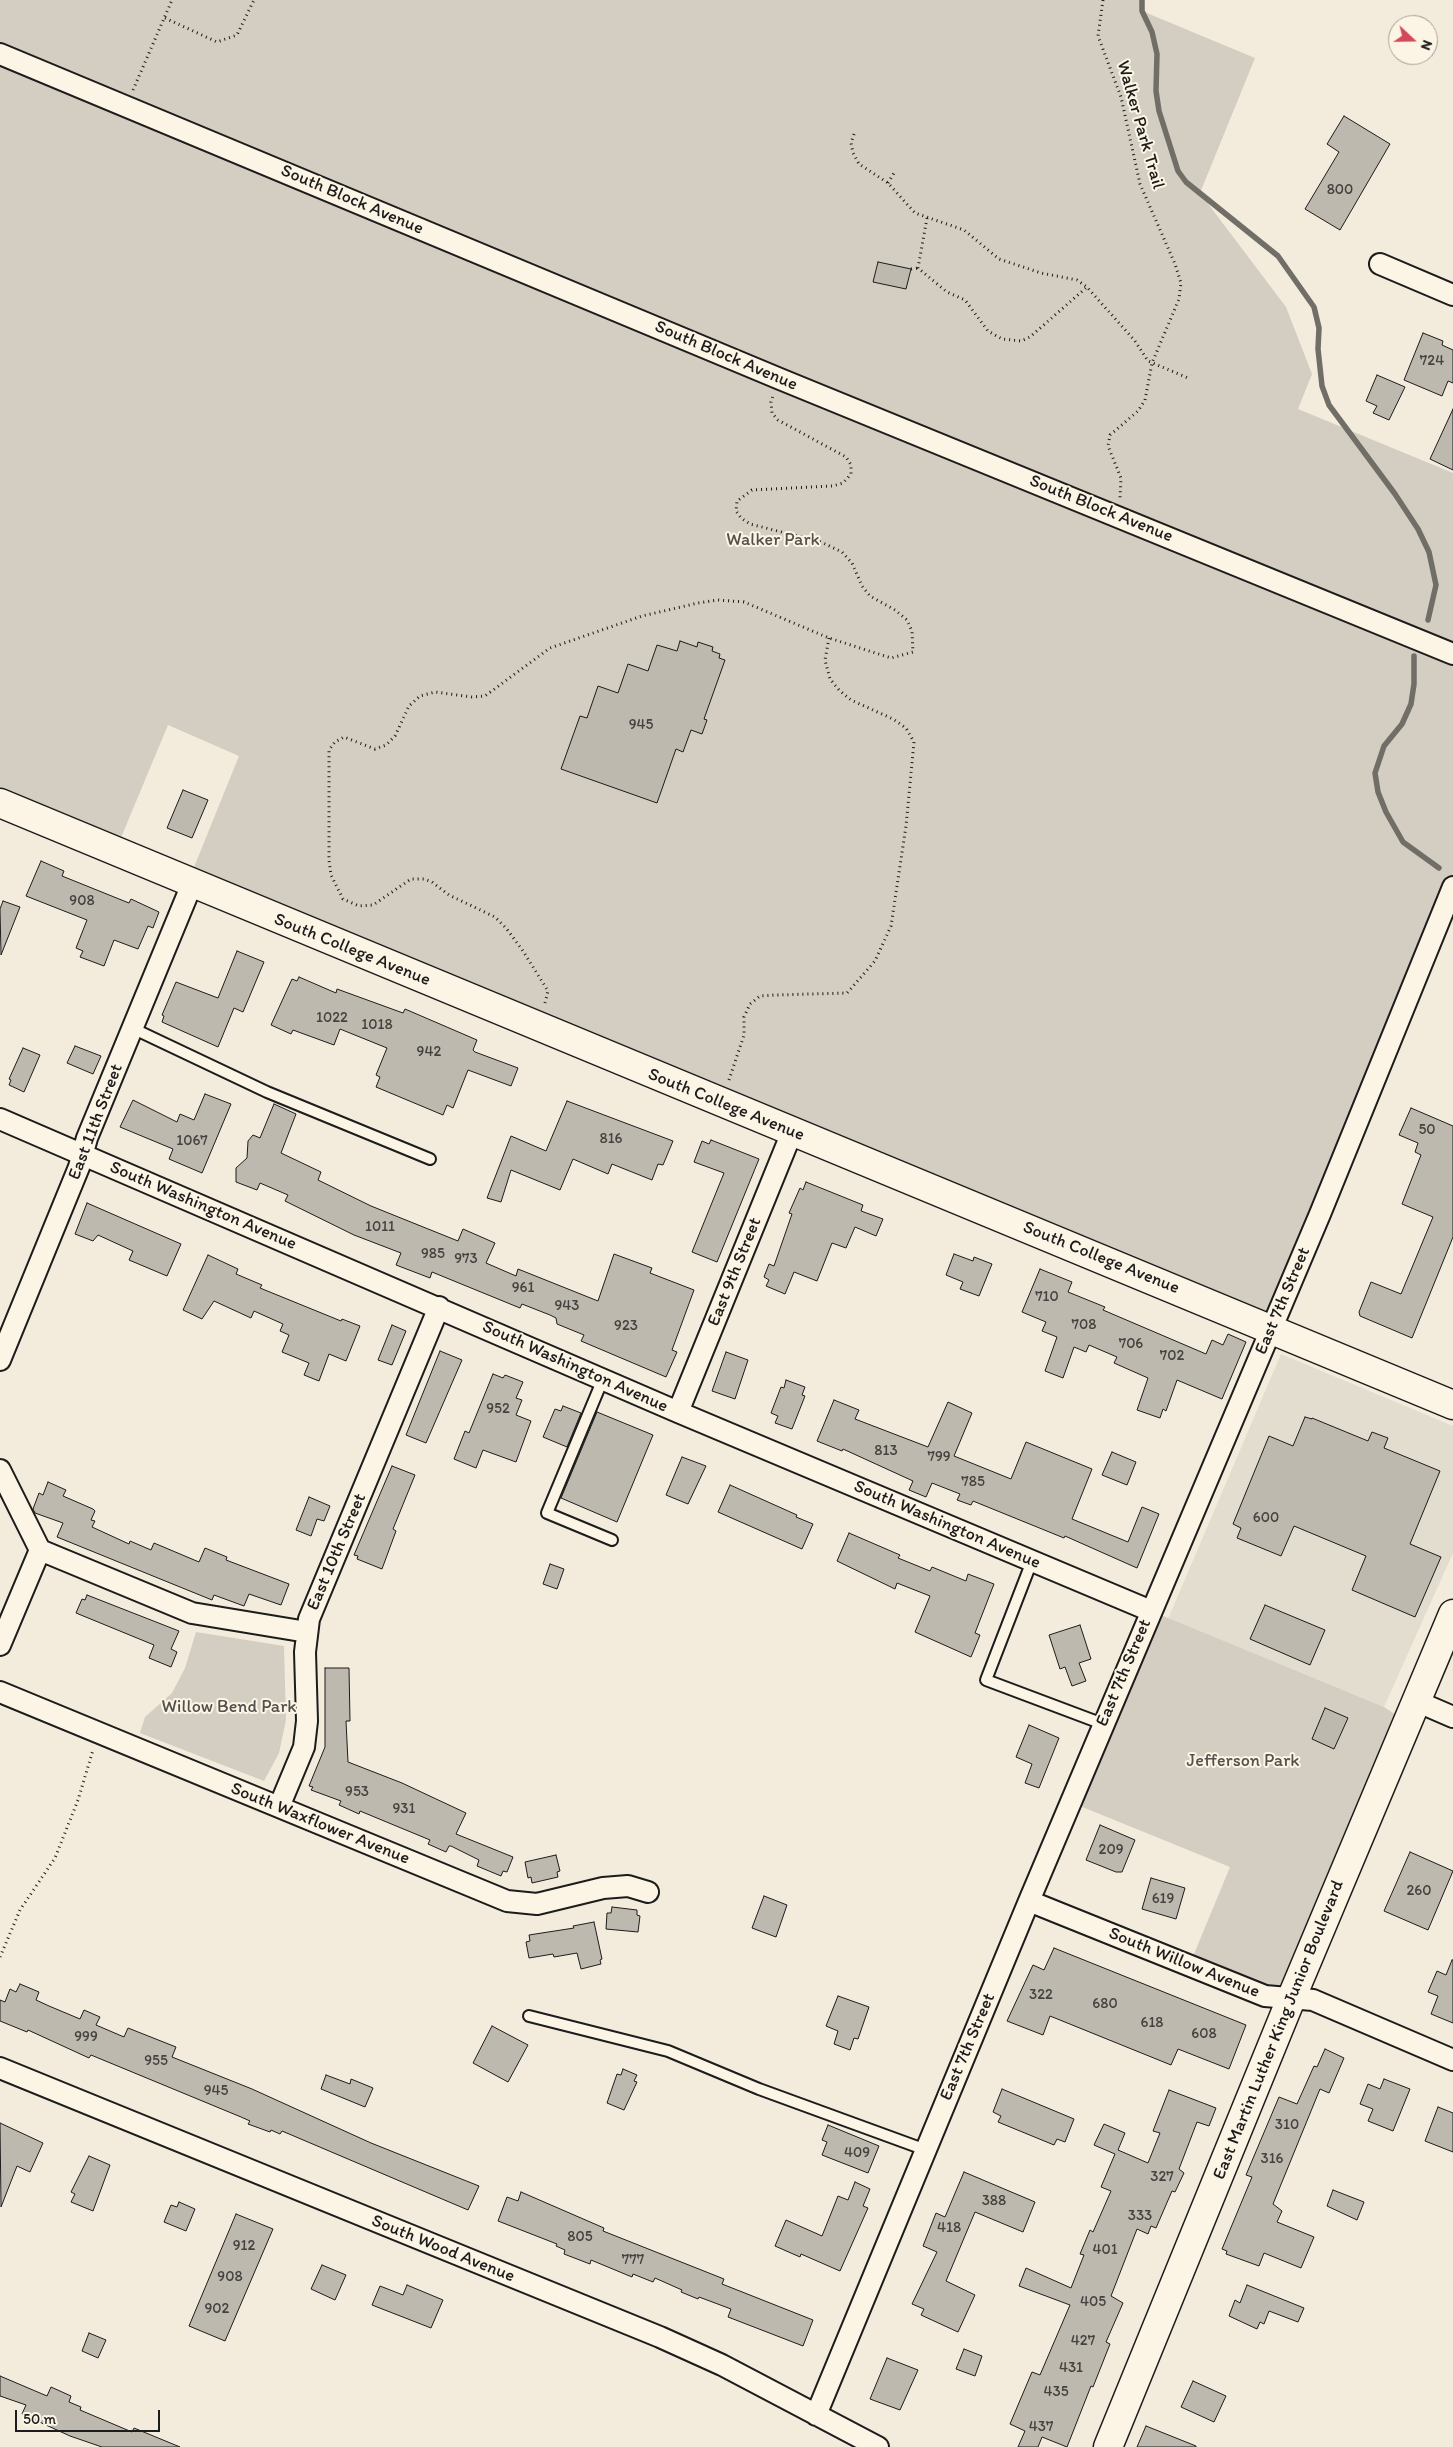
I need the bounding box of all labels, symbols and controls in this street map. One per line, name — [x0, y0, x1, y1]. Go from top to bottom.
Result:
north arrow — [1388, 15, 1438, 65]
text: N — [1417, 38, 1436, 53]
street label: Walker Park Trail — [1111, 58, 1169, 192]
street label: South Block Avenue — [277, 160, 427, 240]
house number: 800 — [1327, 181, 1353, 199]
street label: South Block Avenue — [651, 316, 801, 396]
house number: 724 — [1420, 352, 1444, 370]
street label: South Block Avenue — [1026, 470, 1176, 548]
park label: Walker Park — [726, 529, 820, 551]
house number: 945 — [629, 716, 653, 734]
house number: 908 — [69, 892, 95, 910]
street label: South College Avenue — [271, 909, 433, 991]
house number: 1022 — [316, 1009, 348, 1027]
house number: 1018 — [361, 1016, 393, 1034]
house number: 942 — [417, 1043, 441, 1061]
street label: East 11th Street — [64, 1061, 128, 1183]
street label: South College Avenue — [645, 1064, 807, 1146]
house number: 50 — [1418, 1121, 1436, 1139]
house number: 816 — [599, 1130, 623, 1148]
house number: 1067 — [176, 1132, 208, 1150]
street label: South Washington Avenue — [106, 1157, 300, 1255]
street label: East 9th Street — [703, 1215, 767, 1329]
street label: South College Avenue — [1020, 1217, 1182, 1299]
house number: 1011 — [365, 1218, 395, 1236]
street label: East 7th Street — [1251, 1244, 1315, 1358]
house number: 985 — [421, 1245, 445, 1263]
house number: 973 — [454, 1250, 478, 1268]
house number: 961 — [512, 1279, 534, 1297]
house number: 710 — [1035, 1288, 1059, 1306]
house number: 943 — [554, 1297, 580, 1315]
street label: South Washington Avenue — [479, 1316, 671, 1418]
house number: 708 — [1072, 1316, 1096, 1334]
house number: 923 — [614, 1317, 638, 1335]
house number: 706 — [1119, 1335, 1143, 1353]
house number: 702 — [1160, 1347, 1184, 1365]
house number: 952 — [486, 1400, 510, 1418]
house number: 813 — [874, 1442, 898, 1460]
house number: 799 — [927, 1448, 951, 1466]
house number: 785 — [961, 1473, 985, 1491]
street label: South Washington Avenue — [850, 1476, 1044, 1574]
street label: East 10th Street — [303, 1490, 371, 1614]
house number: 600 — [1253, 1509, 1279, 1527]
street label: East 7th Street — [1092, 1616, 1156, 1730]
park label: Willow Bend Park — [161, 1696, 297, 1718]
park label: Jefferson Park — [1186, 1750, 1300, 1772]
street label: South Waxflower Avenue — [227, 1778, 413, 1870]
house number: 953 — [345, 1783, 369, 1801]
house number: 931 — [393, 1800, 415, 1818]
house number: 209 — [1099, 1841, 1123, 1859]
street label: East Martin Luther King Junior Boulevard — [1209, 1877, 1349, 2183]
house number: 260 — [1406, 1882, 1432, 1900]
house number: 619 — [1152, 1890, 1174, 1908]
street label: South Willow Avenue — [1105, 1923, 1263, 2003]
house number: 322 — [1029, 1986, 1053, 2004]
street label: East 7th Street — [936, 1990, 1000, 2104]
house number: 680 — [1092, 1995, 1118, 2013]
house number: 618 — [1140, 2014, 1164, 2032]
house number: 608 — [1191, 2025, 1217, 2043]
house number: 999 — [74, 2028, 98, 2046]
house number: 955 — [144, 2052, 168, 2070]
house number: 945 — [204, 2082, 228, 2100]
house number: 310 — [1275, 2116, 1299, 2134]
house number: 409 — [844, 2144, 870, 2162]
house number: 316 — [1260, 2150, 1284, 2168]
house number: 327 — [1150, 2168, 1174, 2186]
house number: 388 — [982, 2192, 1006, 2210]
house number: 333 — [1128, 2207, 1152, 2225]
street label: South Wood Avenue — [368, 2210, 518, 2288]
house number: 418 — [937, 2219, 961, 2237]
house number: 805 — [567, 2228, 593, 2246]
house number: 912 — [233, 2237, 255, 2255]
house number: 401 — [1092, 2241, 1118, 2259]
house number: 777 — [622, 2251, 644, 2269]
house number: 908 — [217, 2268, 243, 2286]
house number: 405 — [1080, 2293, 1106, 2311]
house number: 902 — [205, 2300, 229, 2318]
house number: 427 — [1071, 2332, 1095, 2350]
house number: 431 — [1059, 2359, 1083, 2377]
house number: 435 — [1043, 2383, 1069, 2401]
scale bar — [18, 2400, 162, 2432]
text: 50 m — [23, 2410, 56, 2428]
house number: 437 — [1029, 2418, 1053, 2436]

